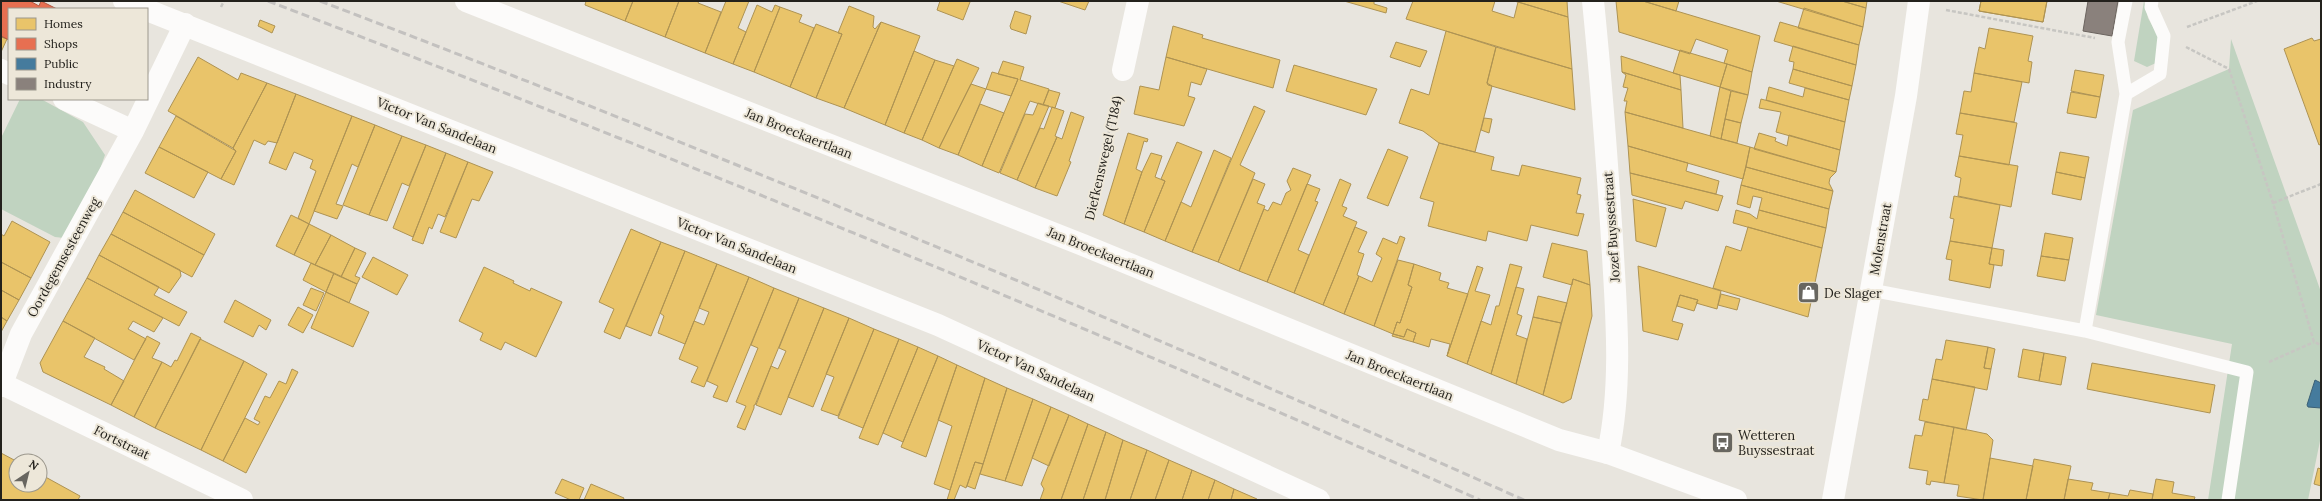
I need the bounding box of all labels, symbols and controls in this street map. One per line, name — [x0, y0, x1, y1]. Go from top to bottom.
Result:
legend — [8, 8, 148, 100]
text: Homes — [44, 16, 83, 31]
text: Shops — [44, 36, 78, 51]
text: Public — [44, 56, 78, 71]
text: Industry — [44, 76, 92, 91]
street label: Victor Van Sandelaan — [373, 93, 500, 157]
street label: Diefkenswegel (T184) — [1081, 94, 1126, 222]
street label: Jan Broeckaertlaan — [742, 104, 855, 163]
street label: Jozef Buyssestraat — [1599, 171, 1624, 284]
street label: Oordegemsesteenweg — [23, 194, 104, 320]
street label: Molenstraat — [1866, 202, 1895, 276]
street label: Victor Van Sandelaan — [673, 213, 800, 277]
street label: Jan Broeckaertlaan — [1044, 223, 1157, 282]
shop icon: De Slager — [1796, 280, 1822, 306]
place label: De Slager — [1824, 285, 1882, 302]
street label: Victor Van Sandelaan — [973, 335, 1098, 405]
street label: Jan Broeckaertlaan — [1343, 346, 1456, 405]
street label: Fortstraat — [91, 422, 153, 463]
place label: Wetteren Buyssestraat — [1738, 427, 1815, 459]
bus stop icon: Wetteren Buyssestraat — [1710, 429, 1736, 455]
north arrow — [8, 453, 48, 493]
text: N — [26, 457, 42, 473]

